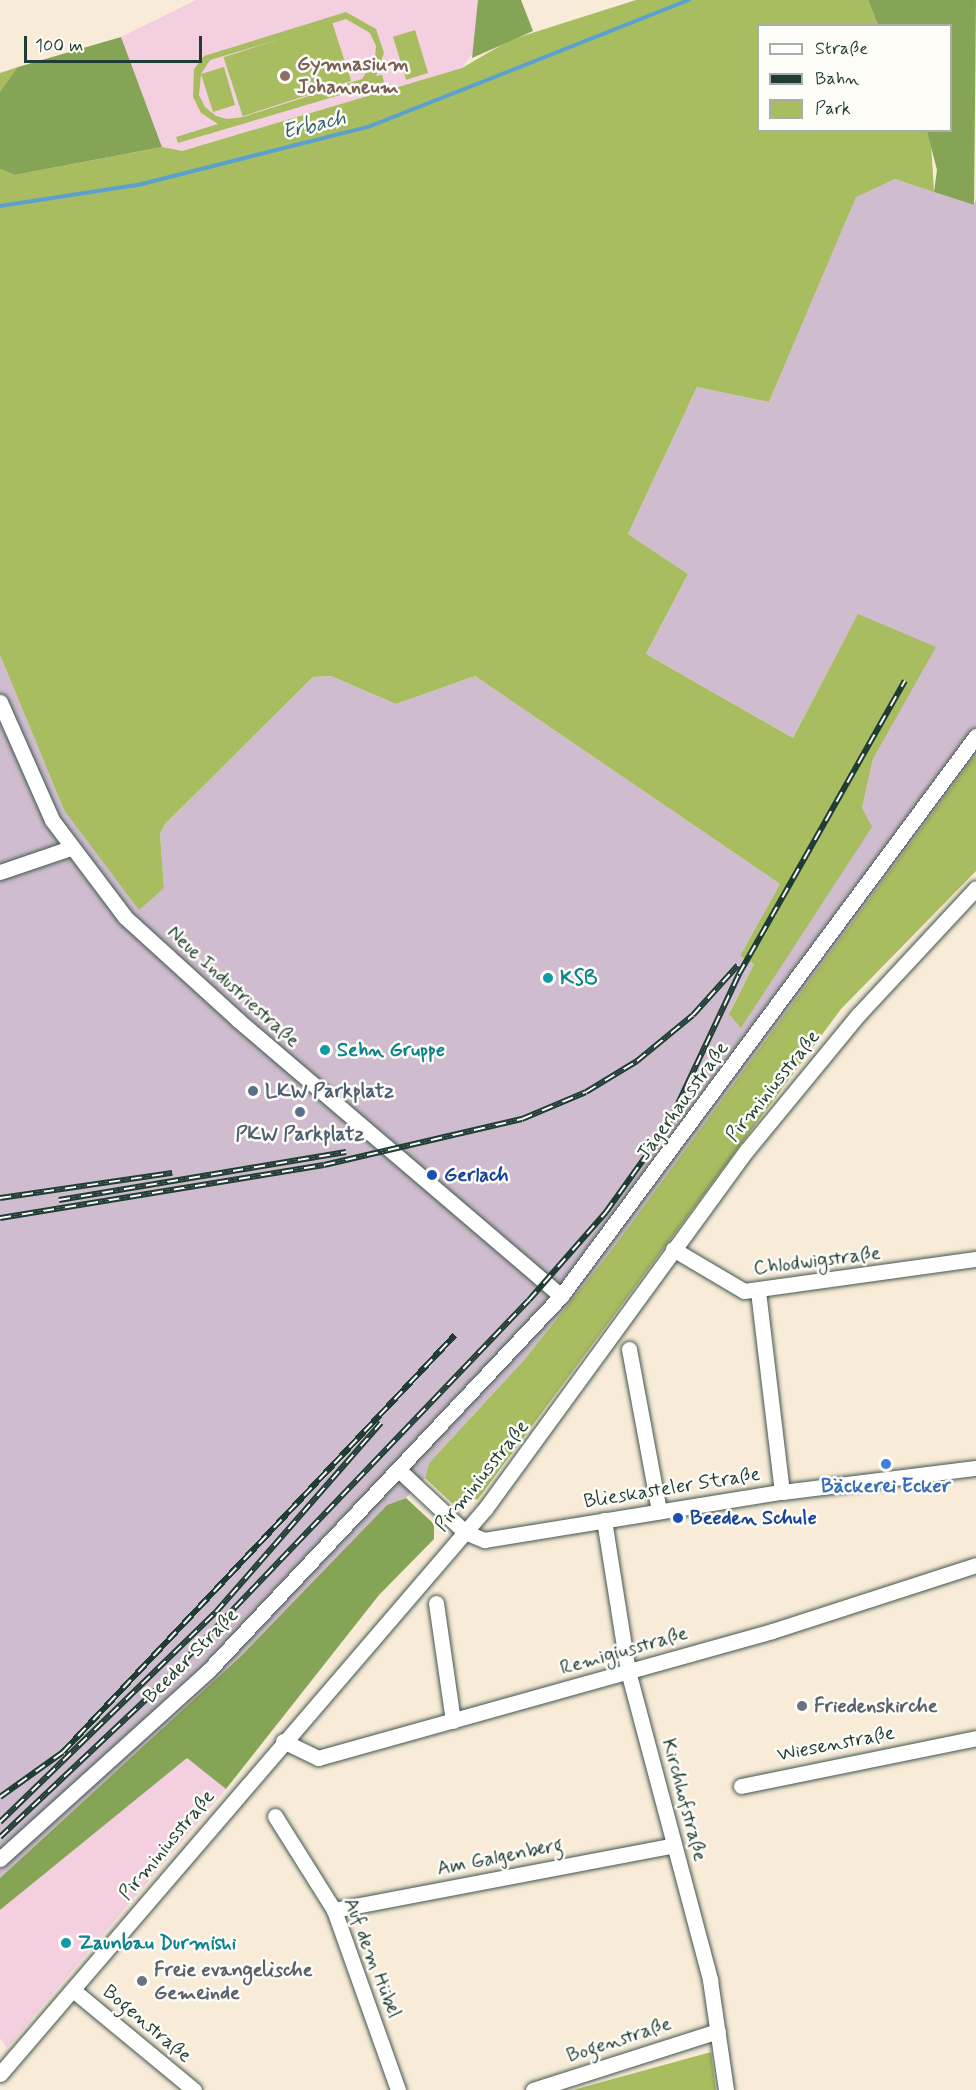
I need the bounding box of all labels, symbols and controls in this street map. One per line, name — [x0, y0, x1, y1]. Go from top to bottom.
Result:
scale bar — [27, 24, 206, 62]
legend — [757, 24, 952, 132]
text: 100 m — [35, 34, 83, 58]
text: Straße — [815, 37, 868, 61]
place label: Gymnasium Johanneum — [297, 52, 409, 99]
text: Bahn — [815, 67, 859, 91]
marker: Gymnasium Johanneum — [278, 69, 292, 83]
text: Park — [815, 97, 851, 121]
water label: Erbach — [280, 105, 348, 145]
street label: Neue Industriestraße — [162, 921, 304, 1053]
place label: KSB — [560, 966, 598, 990]
marker: KSB — [541, 971, 555, 985]
street label: Pirminiusstraße — [721, 1025, 825, 1147]
street label: Jägerhausstraße — [632, 1037, 734, 1165]
place label: Sehn Gruppe — [337, 1038, 445, 1062]
marker: Sehn Gruppe — [318, 1043, 332, 1057]
place label: LKW Parkplatz — [265, 1079, 394, 1103]
marker: LKW Parkplatz — [246, 1084, 260, 1098]
marker: PKW Parkplatz — [293, 1105, 307, 1119]
place label: PKW Parkplatz — [236, 1122, 364, 1146]
place label: Gerlach — [444, 1163, 509, 1187]
marker: Gerlach — [425, 1168, 439, 1182]
street label: Chlodwigstraße — [752, 1241, 882, 1281]
street label: Pirminiusstraße — [430, 1415, 534, 1537]
marker: Bäckerei Ecker — [879, 1457, 893, 1471]
street label: Blieskasteler Straße — [584, 1462, 760, 1514]
place label: Bäckerei Ecker — [821, 1474, 951, 1498]
place label: Beeden Schule — [690, 1506, 817, 1530]
marker: Beeden Schule — [671, 1511, 685, 1525]
street label: Beeder Straße — [138, 1603, 244, 1709]
street label: Remigiusstraße — [557, 1621, 691, 1681]
place label: Friedenskirche — [814, 1694, 938, 1718]
marker: Friedenskirche — [795, 1699, 809, 1713]
street label: Wiesenstraße — [775, 1721, 897, 1767]
street label: Kirchhofstraße — [656, 1736, 712, 1864]
street label: Pirminiusstraße — [114, 1785, 220, 1905]
street label: Am Galgenberg — [435, 1833, 565, 1881]
street label: Auf dem Hübel — [339, 1896, 405, 2020]
place label: Zaunbau Durmishi — [78, 1931, 238, 1955]
marker: Zaunbau Durmishi — [59, 1936, 73, 1950]
place label: Freie evangelische Gemeinde — [154, 1958, 311, 2005]
marker: Freie evangelische Gemeinde — [135, 1974, 149, 1988]
street label: Bogenstraße — [98, 1980, 196, 2068]
street label: Bogenstraße — [564, 2012, 674, 2068]

